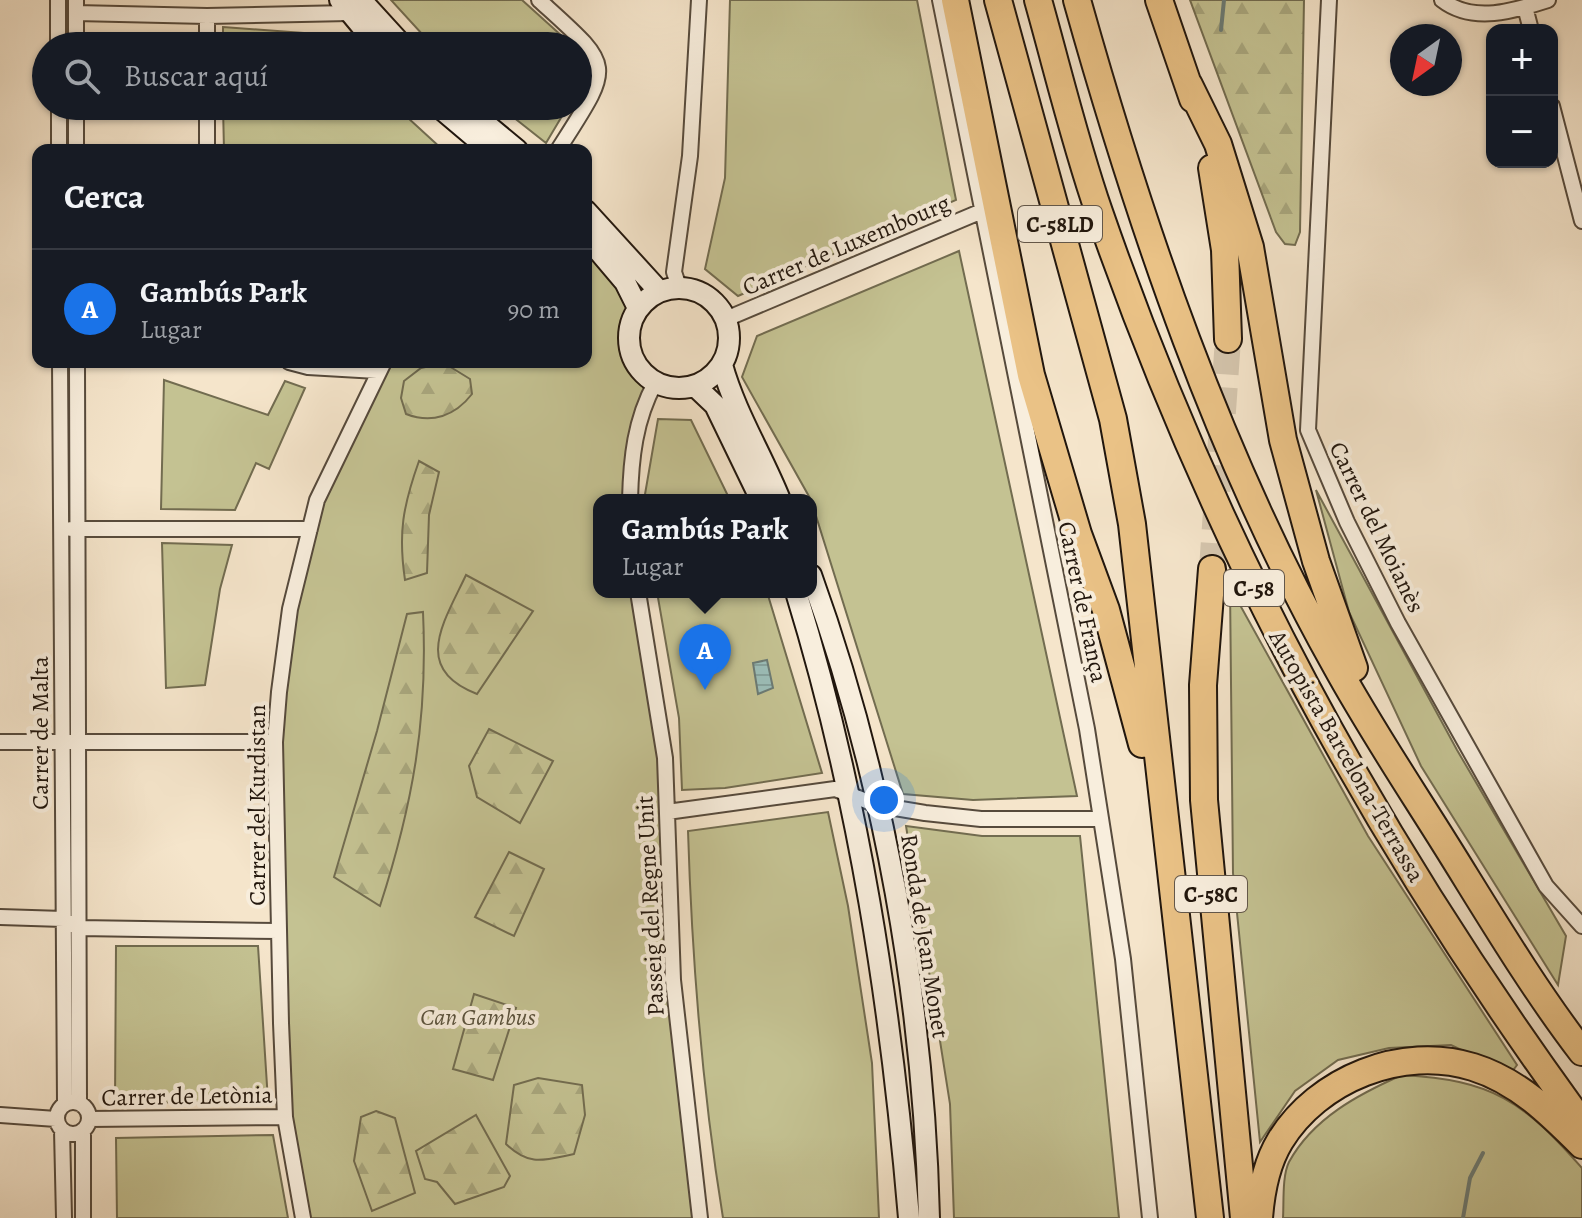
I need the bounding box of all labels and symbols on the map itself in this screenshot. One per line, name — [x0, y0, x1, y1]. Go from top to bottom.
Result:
north arrow — [1390, 24, 1462, 96]
street label: Carrer de Luxembourg — [737, 187, 955, 303]
road number: C-58LD — [1018, 206, 1102, 242]
street label: Carrer del Moianès — [1322, 436, 1432, 618]
street label: Carrer de França — [1050, 519, 1116, 686]
road number: C-58 — [1224, 570, 1284, 606]
street label: Autopista Barcelona-Terrassa — [1261, 623, 1433, 889]
pin: A — [679, 624, 731, 690]
street label: Carrer de Malta — [24, 655, 56, 810]
street label: Carrer del Kurdistan — [241, 704, 273, 906]
your location — [864, 780, 904, 820]
street label: Passeig del Regne Unit — [628, 795, 672, 1017]
street label: Ronda de Jean Monet — [893, 831, 957, 1041]
road number: C-58C — [1175, 876, 1247, 912]
park label: Can Gambus — [420, 1001, 536, 1033]
street label: Carrer de Letònia — [101, 1078, 274, 1113]

